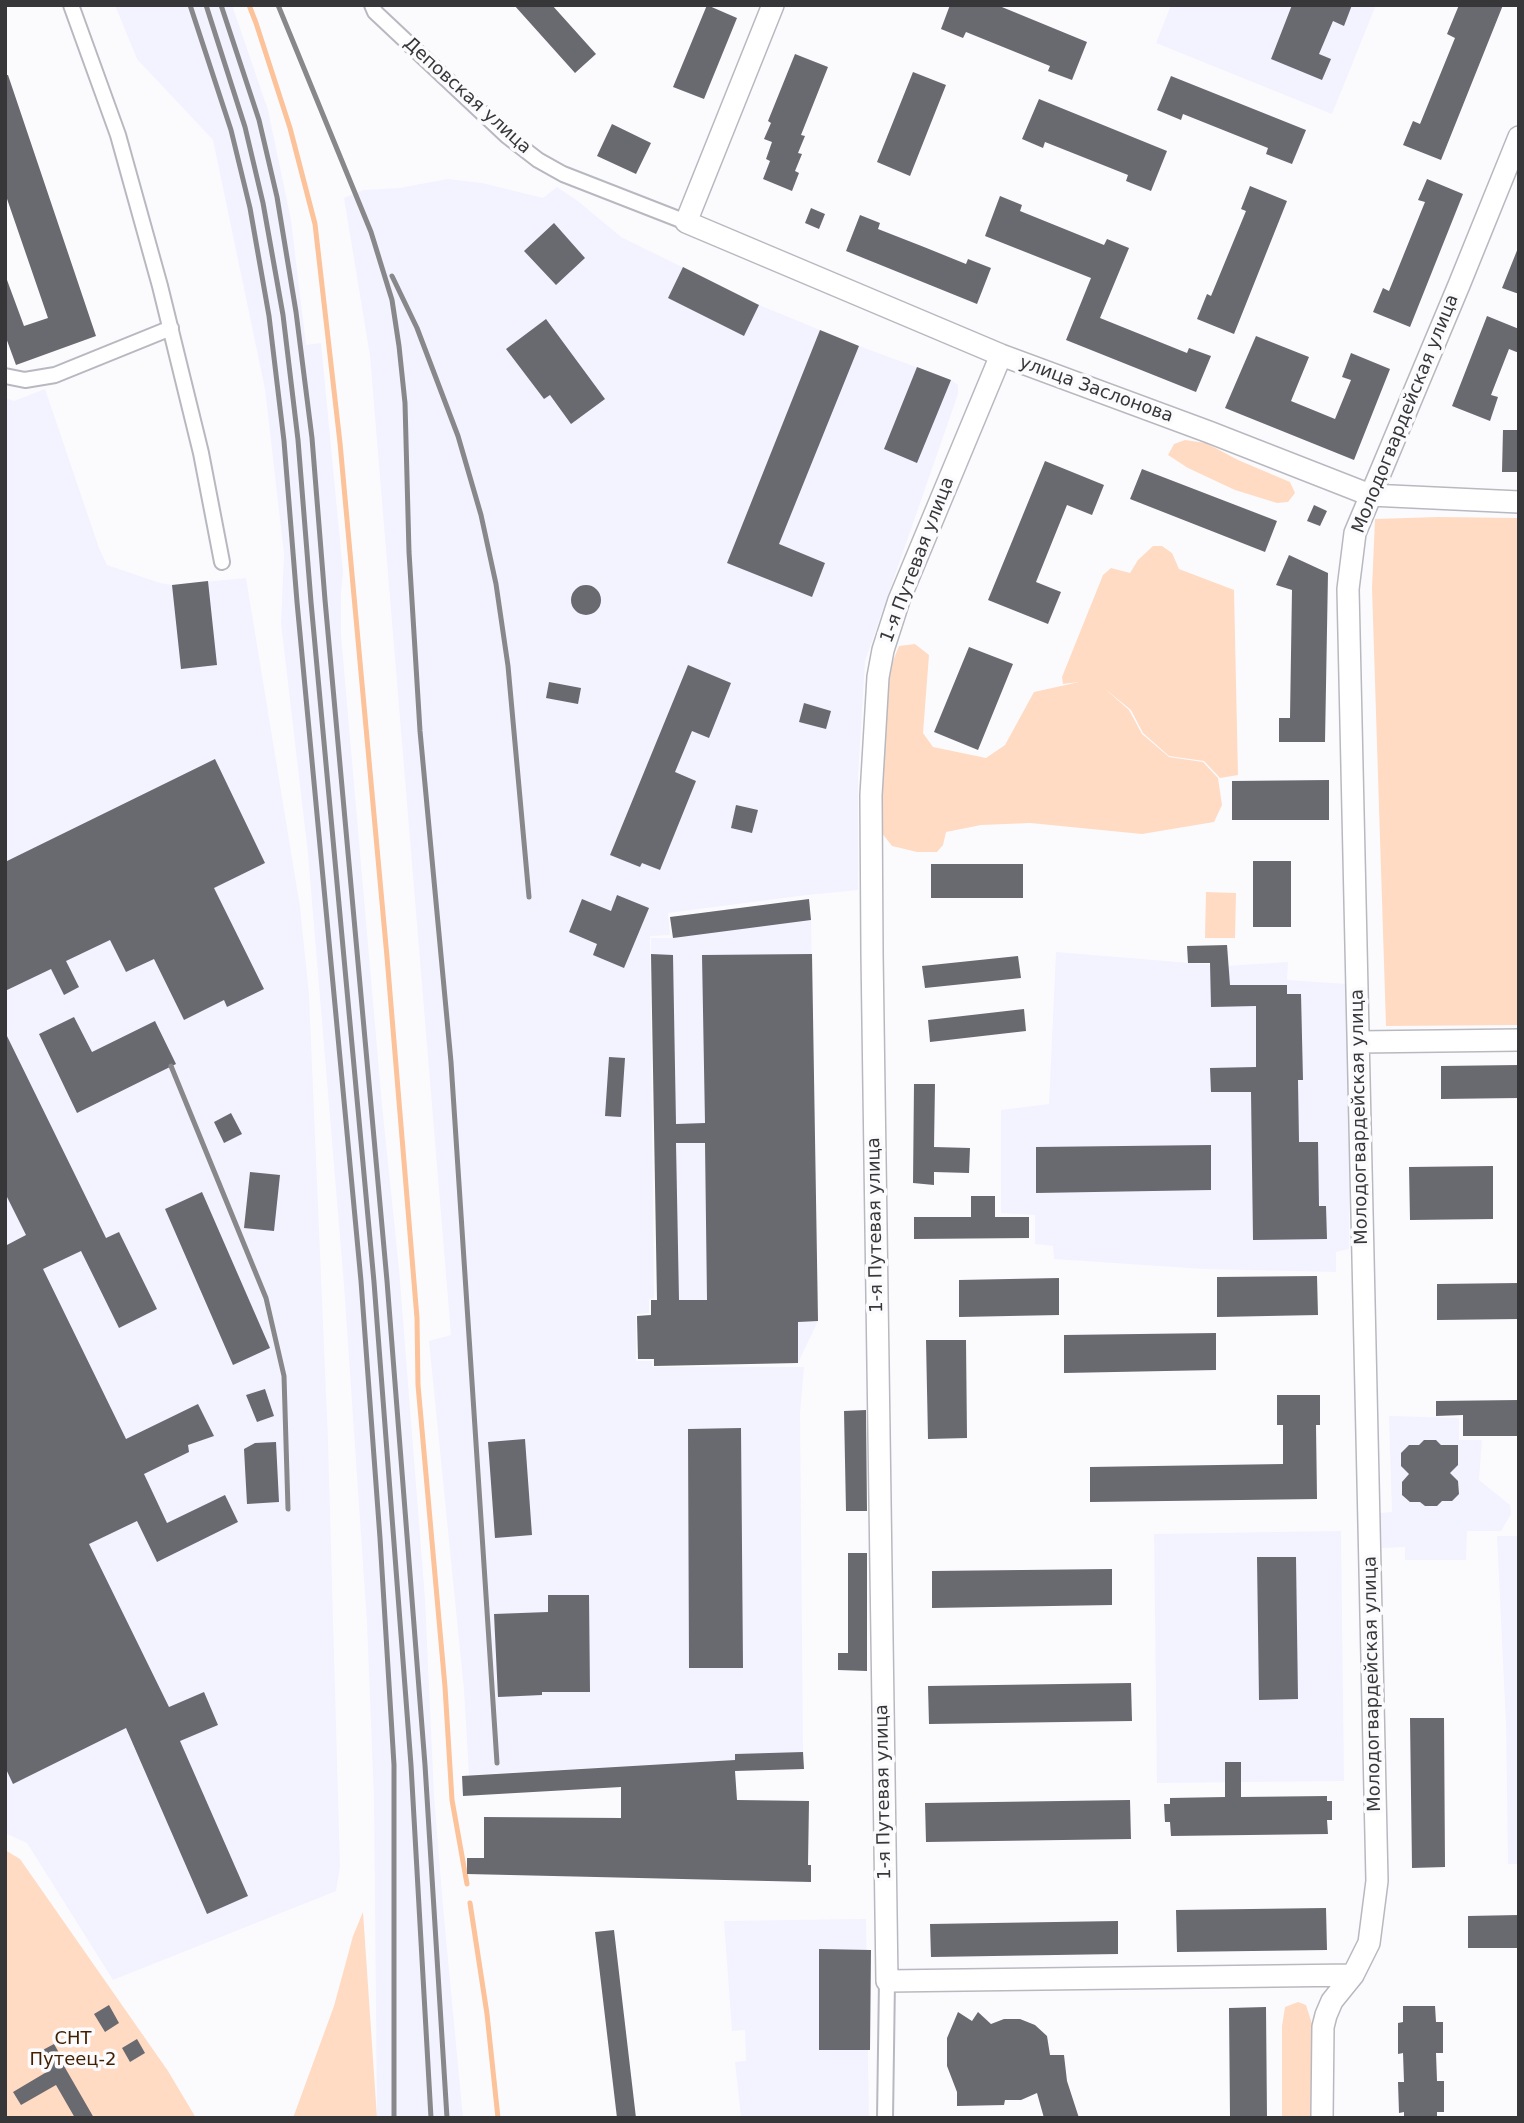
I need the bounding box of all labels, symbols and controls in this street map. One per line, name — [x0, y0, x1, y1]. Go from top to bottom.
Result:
street label: Деповская улица — [399, 33, 535, 159]
street label: Молодогвардейская улица — [1348, 291, 1464, 537]
street label: улица Заслонова — [1016, 352, 1176, 428]
street label: 1-я Путевая улица — [876, 474, 960, 646]
street label: Молодогвардейская улица — [1347, 989, 1373, 1245]
street label: 1-я Путевая улица — [864, 1137, 888, 1313]
street label: Молодогвардейская улица — [1360, 1556, 1386, 1812]
street label: 1-я Путевая улица — [872, 1704, 896, 1880]
park label: СНТ Путеец-2 — [29, 2028, 117, 2070]

